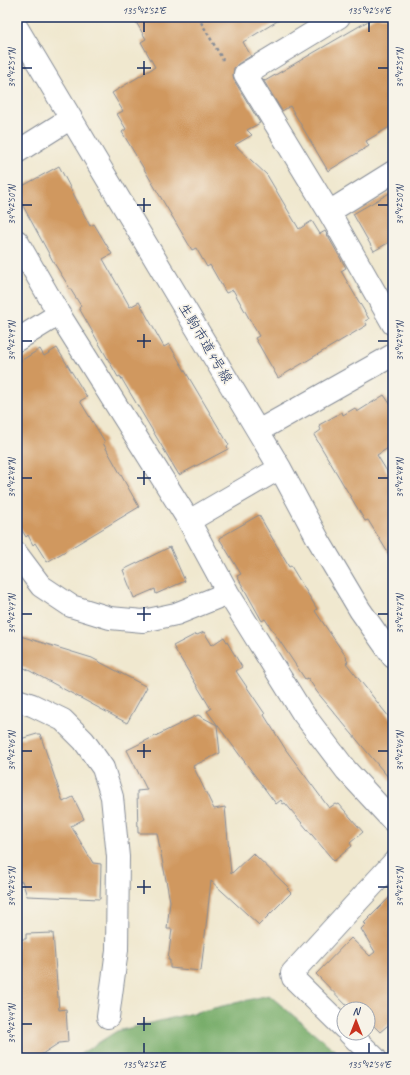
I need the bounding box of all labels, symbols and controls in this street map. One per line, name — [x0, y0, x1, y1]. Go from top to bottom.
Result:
text: 135°42'52"E — [122, 4, 167, 17]
text: 135°42'54"E — [347, 4, 392, 17]
text: 34°42'51"N — [5, 46, 18, 88]
text: 34°42'51"N — [393, 46, 406, 88]
text: 34°42'50"N — [5, 183, 18, 225]
text: 34°42'50"N — [393, 183, 406, 225]
street label: 生駒市道4号線 — [175, 300, 236, 386]
text: 34°42'49"N — [5, 319, 18, 361]
text: 34°42'49"N — [393, 319, 406, 361]
text: 34°42'48"N — [5, 456, 18, 498]
text: 34°42'48"N — [393, 456, 406, 498]
text: 34°42'47"N — [5, 592, 18, 634]
text: 34°42'47"N — [393, 592, 406, 634]
text: 34°42'46"N — [5, 729, 18, 771]
text: 34°42'46"N — [393, 729, 406, 771]
text: 34°42'45"N — [5, 865, 18, 907]
text: 34°42'45"N — [393, 865, 406, 907]
north arrow — [336, 1001, 376, 1041]
text: 34°42'44"N — [5, 1002, 18, 1044]
text: N — [353, 1004, 362, 1018]
text: 135°42'52"E — [122, 1058, 167, 1071]
text: 135°42'54"E — [347, 1058, 392, 1071]

